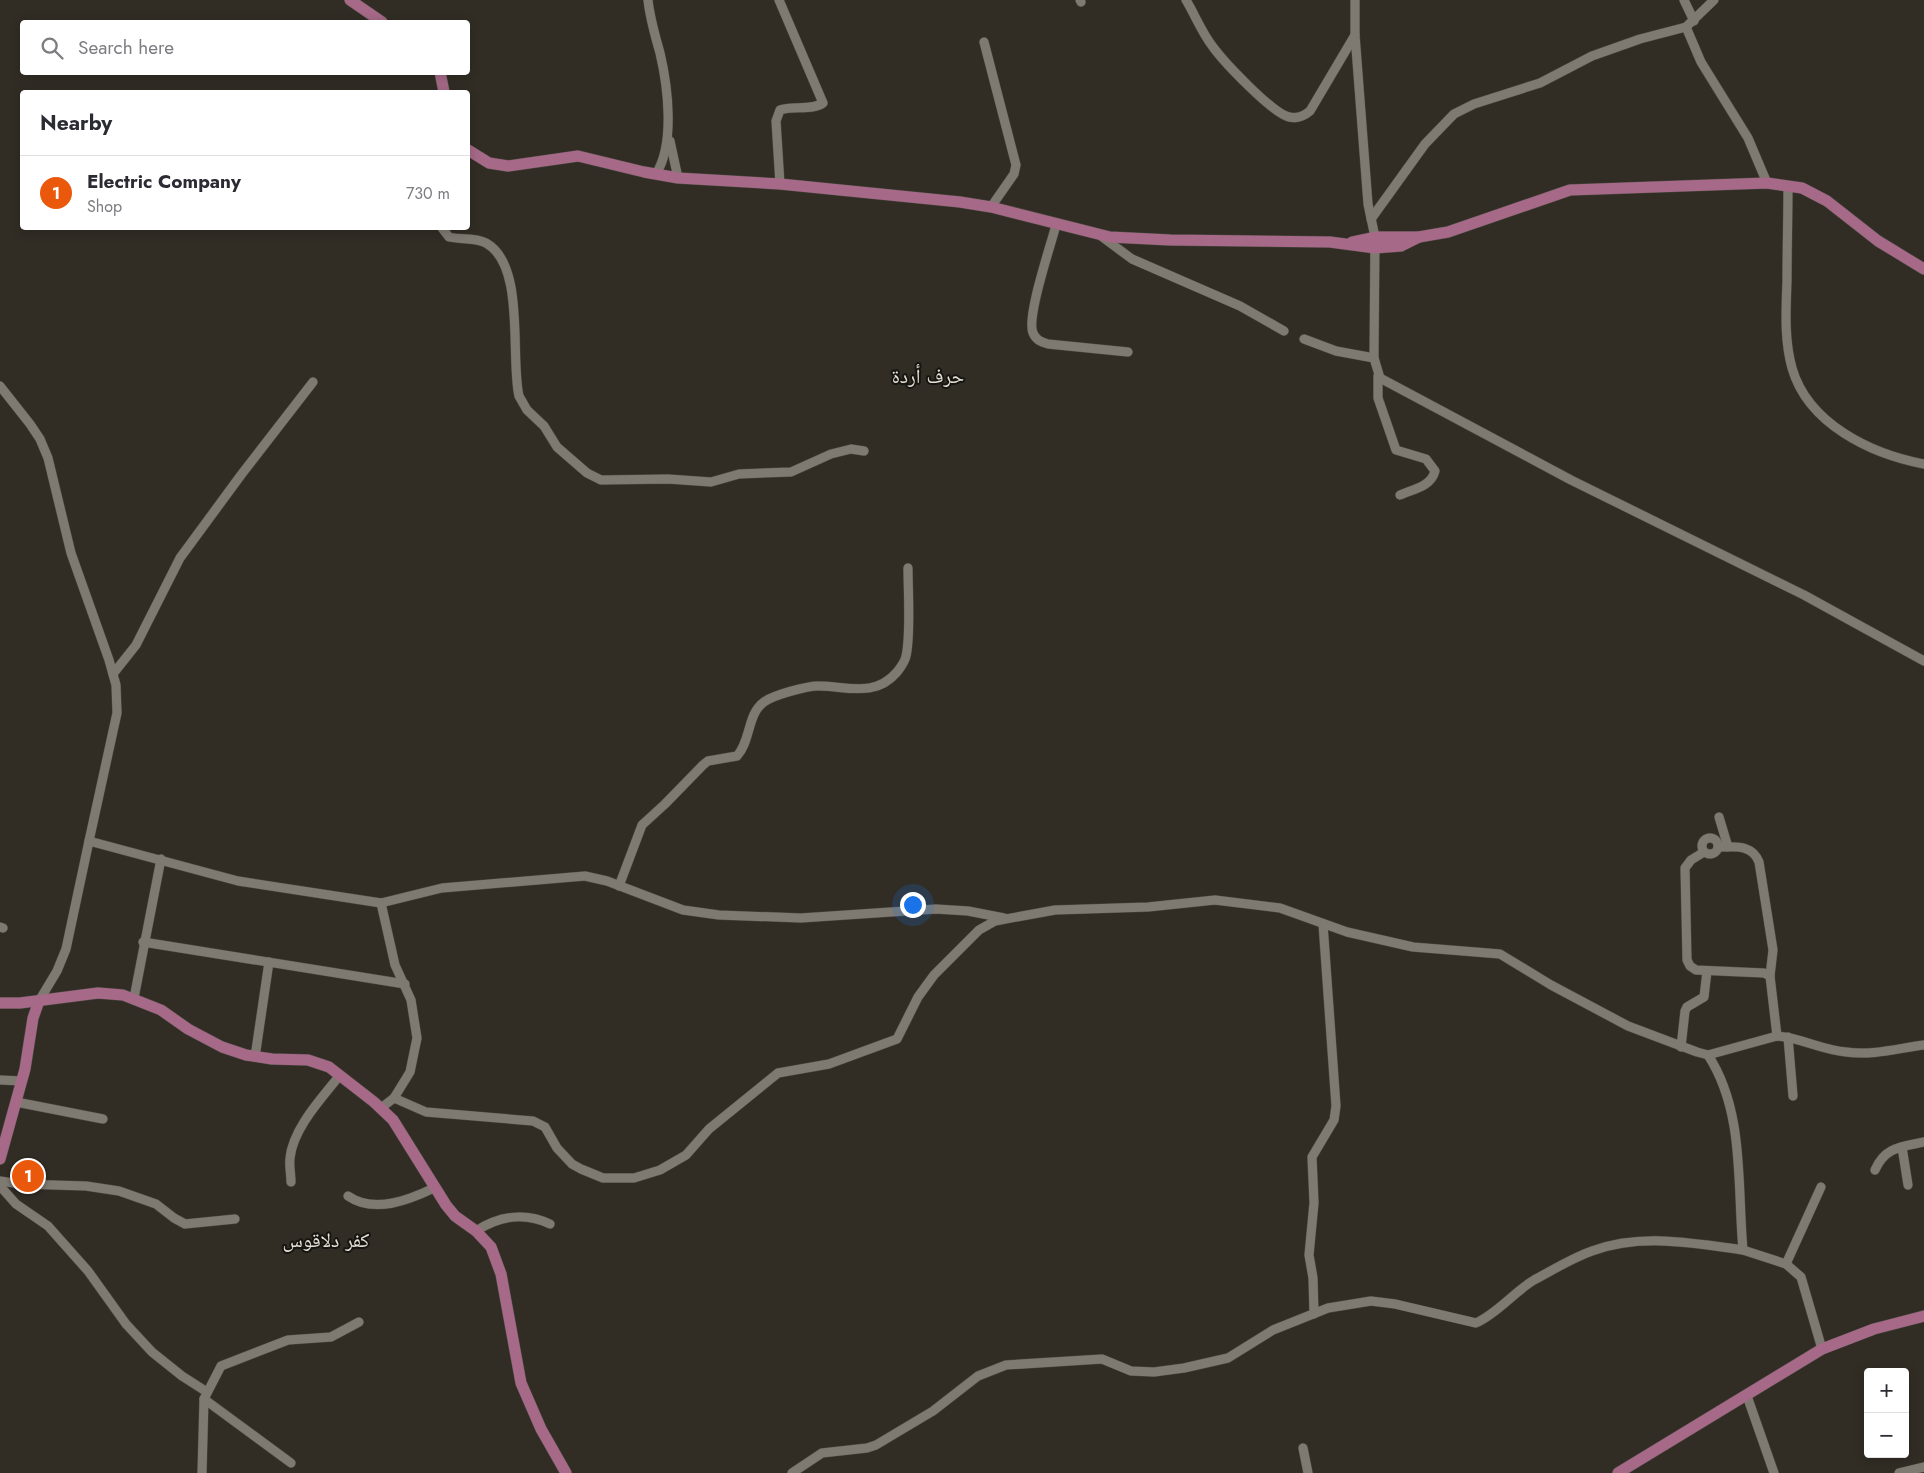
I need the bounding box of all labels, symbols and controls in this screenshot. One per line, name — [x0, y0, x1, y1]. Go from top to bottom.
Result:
search box — [20, 20, 470, 75]
icon: search — [38, 34, 66, 62]
text: Search here — [78, 34, 174, 61]
text: Nearby — [40, 108, 112, 138]
text: Electric Company — [87, 168, 241, 195]
text: 1 — [52, 182, 60, 205]
text: 730 m — [406, 182, 450, 205]
text: Shop — [87, 195, 122, 218]
district label: حرف أردة — [892, 362, 965, 391]
your location — [900, 892, 926, 918]
pin: 1 — [12, 1157, 44, 1195]
district label: كفر دلاقوس — [283, 1226, 369, 1255]
map controls — [1864, 1368, 1909, 1458]
button: + — [1864, 1368, 1909, 1413]
button: − — [1864, 1413, 1909, 1458]

